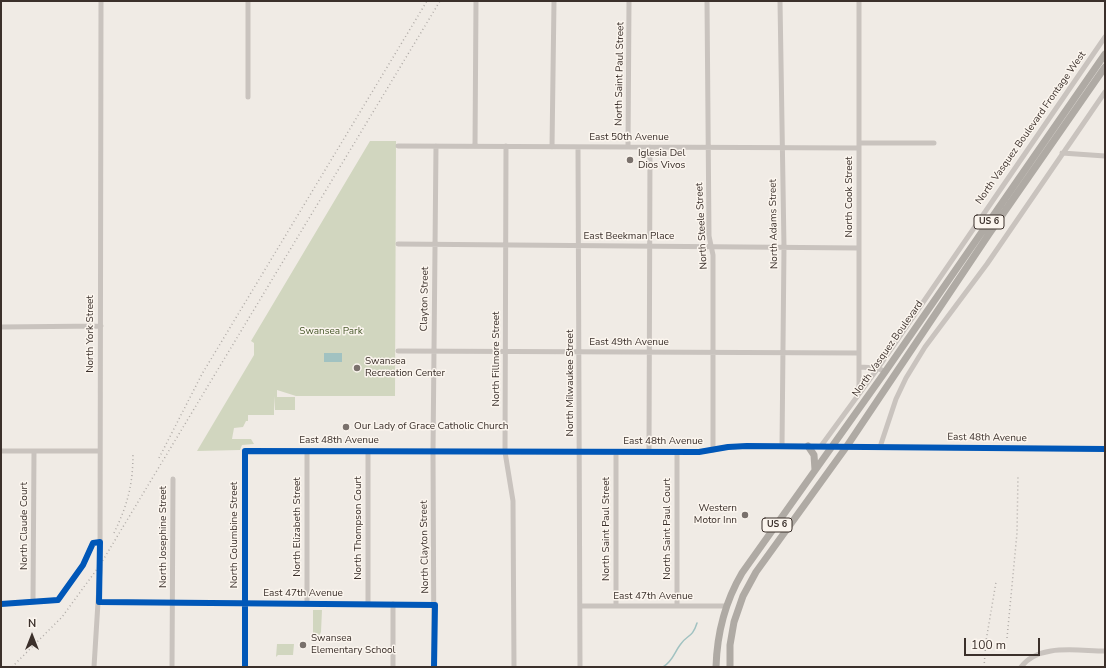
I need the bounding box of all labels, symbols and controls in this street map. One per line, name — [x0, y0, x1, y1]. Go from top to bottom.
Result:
street label: North Saint Paul Street — [613, 22, 627, 126]
street label: North Vasquez Boulevard Frontage West — [973, 49, 1089, 207]
street label: East 50th Avenue — [589, 132, 669, 144]
place label: Iglesia Del Dios Vivos — [638, 148, 685, 172]
marker: Iglesia Del Dios Vivos — [625, 155, 635, 165]
street label: North Cook Street — [844, 157, 856, 237]
street label: North Adams Street — [767, 179, 781, 269]
street label: North Steele Street — [694, 182, 710, 270]
road number: US 6 — [974, 215, 1004, 229]
street label: East Beekman Place — [584, 231, 674, 243]
street label: Clayton Street — [418, 267, 432, 331]
street label: North York Street — [85, 295, 97, 373]
street label: North Vasquez Boulevard — [850, 299, 926, 399]
street label: North Fillmore Street — [491, 311, 503, 407]
park label: Swansea Park — [299, 326, 363, 338]
street label: North Milwaukee Street — [565, 330, 577, 436]
street label: East 49th Avenue — [589, 337, 669, 349]
place label: Swansea Recreation Center — [365, 356, 445, 380]
marker: Swansea Recreation Center — [352, 363, 362, 373]
place label: Our Lady of Grace Catholic Church — [354, 421, 509, 433]
marker: Our Lady of Grace Catholic Church — [341, 422, 351, 432]
street label: East 48th Avenue — [947, 431, 1027, 445]
street label: East 48th Avenue — [299, 435, 379, 447]
street label: East 48th Avenue — [623, 436, 703, 448]
street label: North Thompson Court — [353, 476, 365, 580]
street label: North Elizabeth Street — [292, 477, 304, 577]
street label: North Saint Paul Street — [601, 477, 613, 581]
street label: North Saint Paul Court — [662, 478, 674, 580]
street label: North Claude Court — [19, 482, 31, 570]
street label: North Columbine Street — [229, 482, 241, 588]
street label: North Josephine Street — [158, 486, 170, 588]
street label: North Clayton Street — [418, 500, 432, 594]
place label: Western Motor Inn — [694, 503, 737, 526]
marker: Western Motor Inn — [740, 510, 750, 520]
road number: US 6 — [762, 518, 792, 532]
street label: East 47th Avenue — [263, 588, 343, 600]
street label: East 47th Avenue — [613, 591, 693, 603]
north arrow — [12, 616, 52, 656]
text: N — [28, 616, 36, 631]
scale bar — [966, 630, 1042, 656]
place label: Swansea Elementary School — [311, 633, 396, 656]
text: 100 m — [971, 637, 1006, 653]
marker: Swansea Elementary School — [298, 640, 308, 650]

